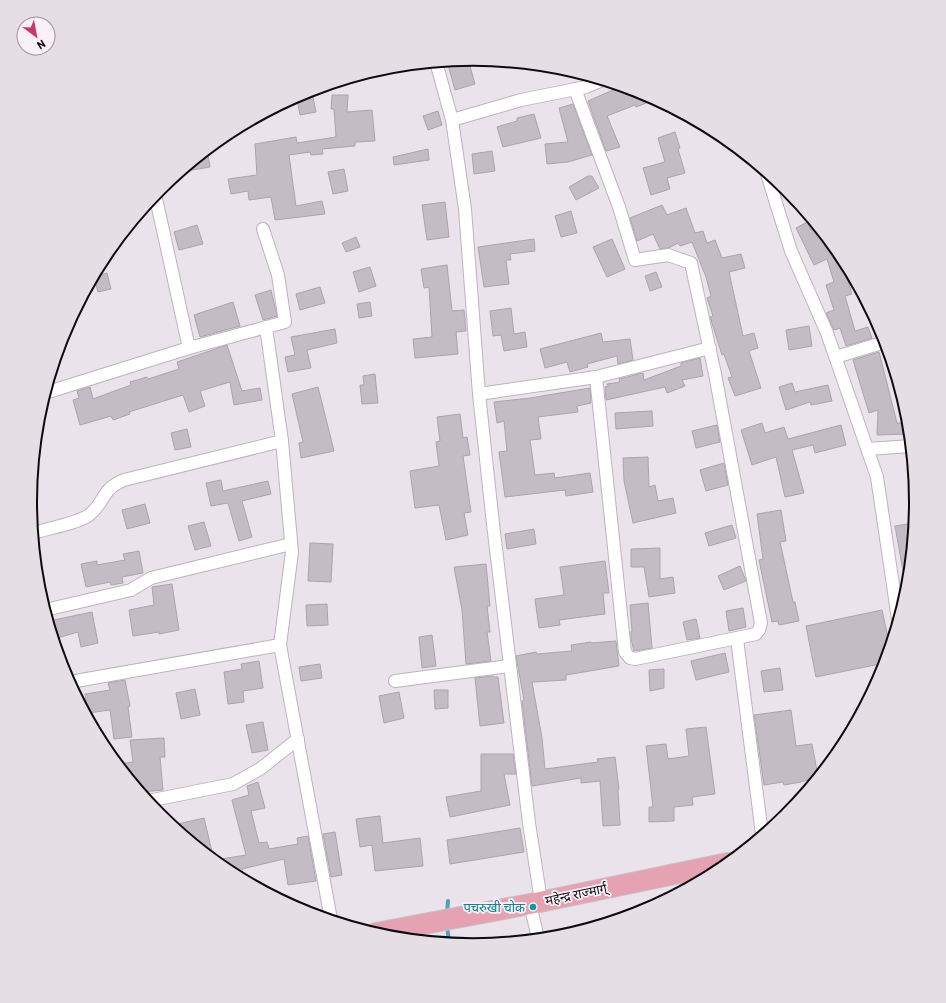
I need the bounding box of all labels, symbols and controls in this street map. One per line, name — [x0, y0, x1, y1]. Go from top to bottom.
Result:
north arrow — [16, 16, 56, 56]
text: N — [35, 37, 48, 52]
street label: महेन्द्र राज्मार्ग् — [544, 879, 610, 908]
place label: पचरुखी चोक — [463, 899, 526, 915]
marker: पचरुखी चोक — [528, 902, 538, 912]

